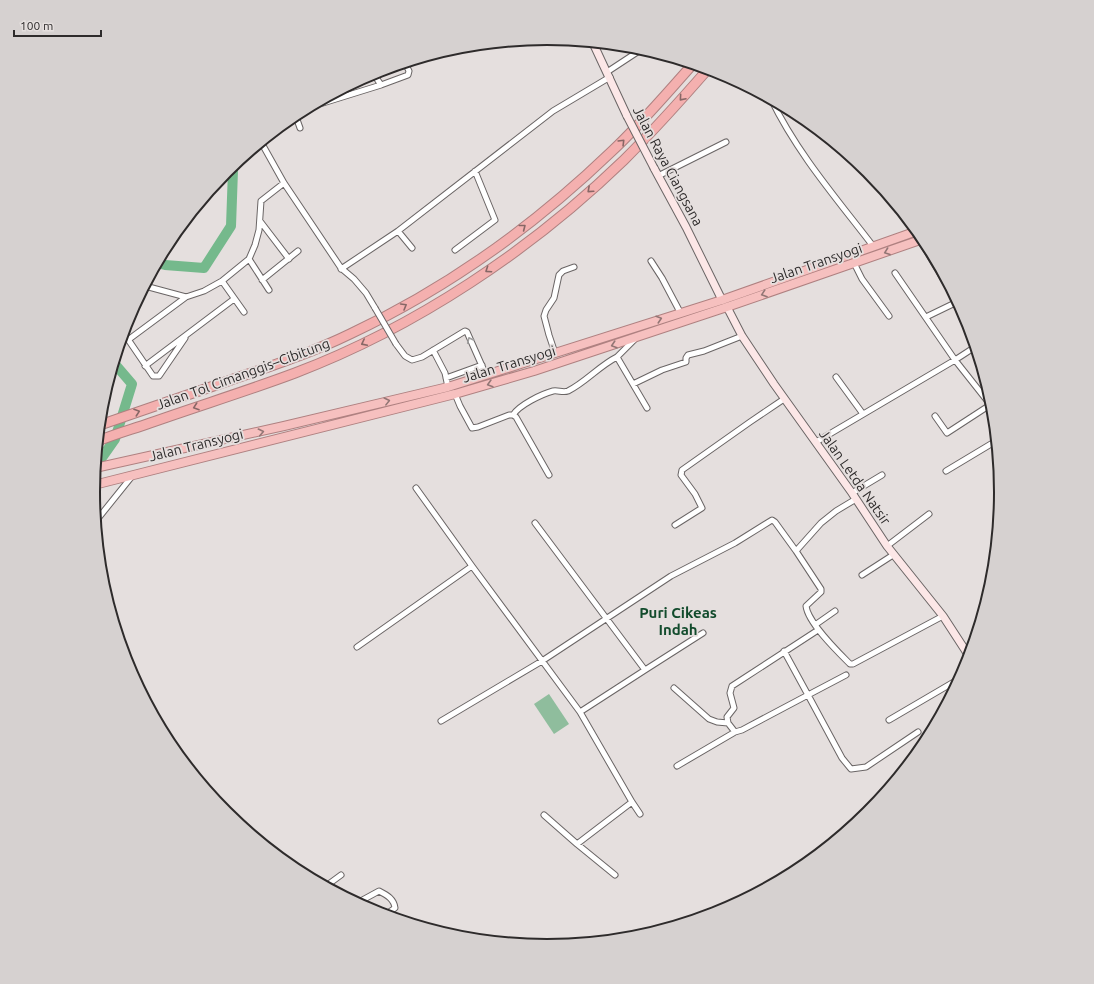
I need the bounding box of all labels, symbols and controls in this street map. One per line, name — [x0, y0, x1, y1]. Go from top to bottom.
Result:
scale bar — [14, 12, 101, 38]
text: 100 m — [20, 19, 53, 32]
one-way arrow — [680, 93, 687, 101]
street label: Jalan Raya Ciangsana — [630, 104, 706, 228]
one-way arrow — [617, 139, 625, 147]
one-way arrow — [587, 185, 595, 192]
one-way arrow — [519, 224, 526, 231]
street label: Jalan Transyogi — [768, 240, 864, 286]
one-way arrow — [883, 247, 890, 255]
one-way arrow — [486, 265, 493, 272]
one-way arrow — [761, 290, 768, 298]
one-way arrow — [400, 304, 407, 311]
one-way arrow — [655, 315, 662, 324]
street label: Jalan Tol Cimanggis–Cibitung — [154, 335, 332, 413]
one-way arrow — [467, 336, 475, 343]
one-way arrow — [361, 338, 368, 345]
one-way arrow — [611, 340, 618, 348]
street label: Jalan Transyogi — [461, 342, 557, 386]
one-way arrow — [487, 379, 494, 388]
one-way arrow — [383, 397, 390, 406]
one-way arrow — [193, 402, 200, 411]
one-way arrow — [133, 409, 140, 417]
street label: Jalan Transyogi — [147, 426, 245, 464]
street label: Jalan Letda Natsir — [816, 426, 894, 528]
one-way arrow — [258, 428, 264, 436]
district label: Puri Cikeas Indah — [639, 604, 717, 638]

